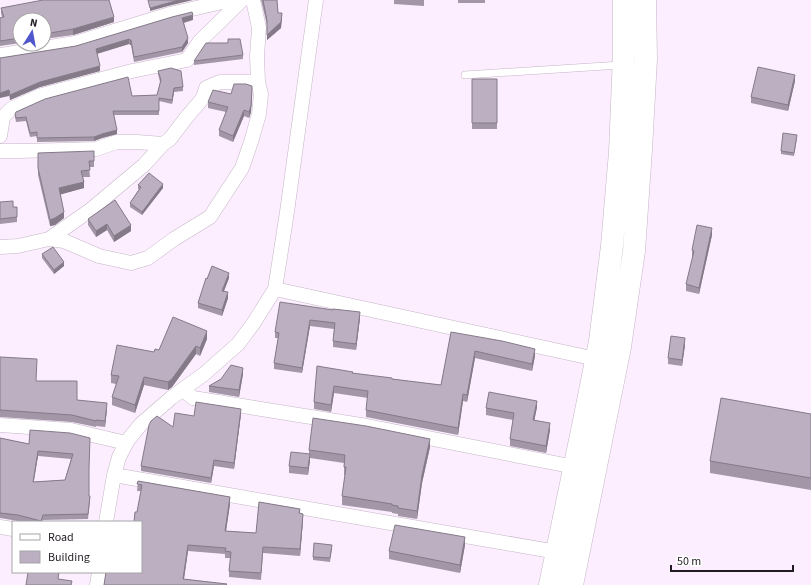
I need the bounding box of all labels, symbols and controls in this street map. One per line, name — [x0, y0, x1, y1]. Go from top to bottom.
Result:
north arrow — [12, 12, 52, 52]
text: N — [29, 15, 39, 31]
legend — [12, 521, 142, 573]
text: Road — [48, 529, 74, 546]
scale bar — [671, 547, 793, 573]
text: Building — [48, 549, 90, 566]
text: 50 m — [677, 553, 701, 570]

